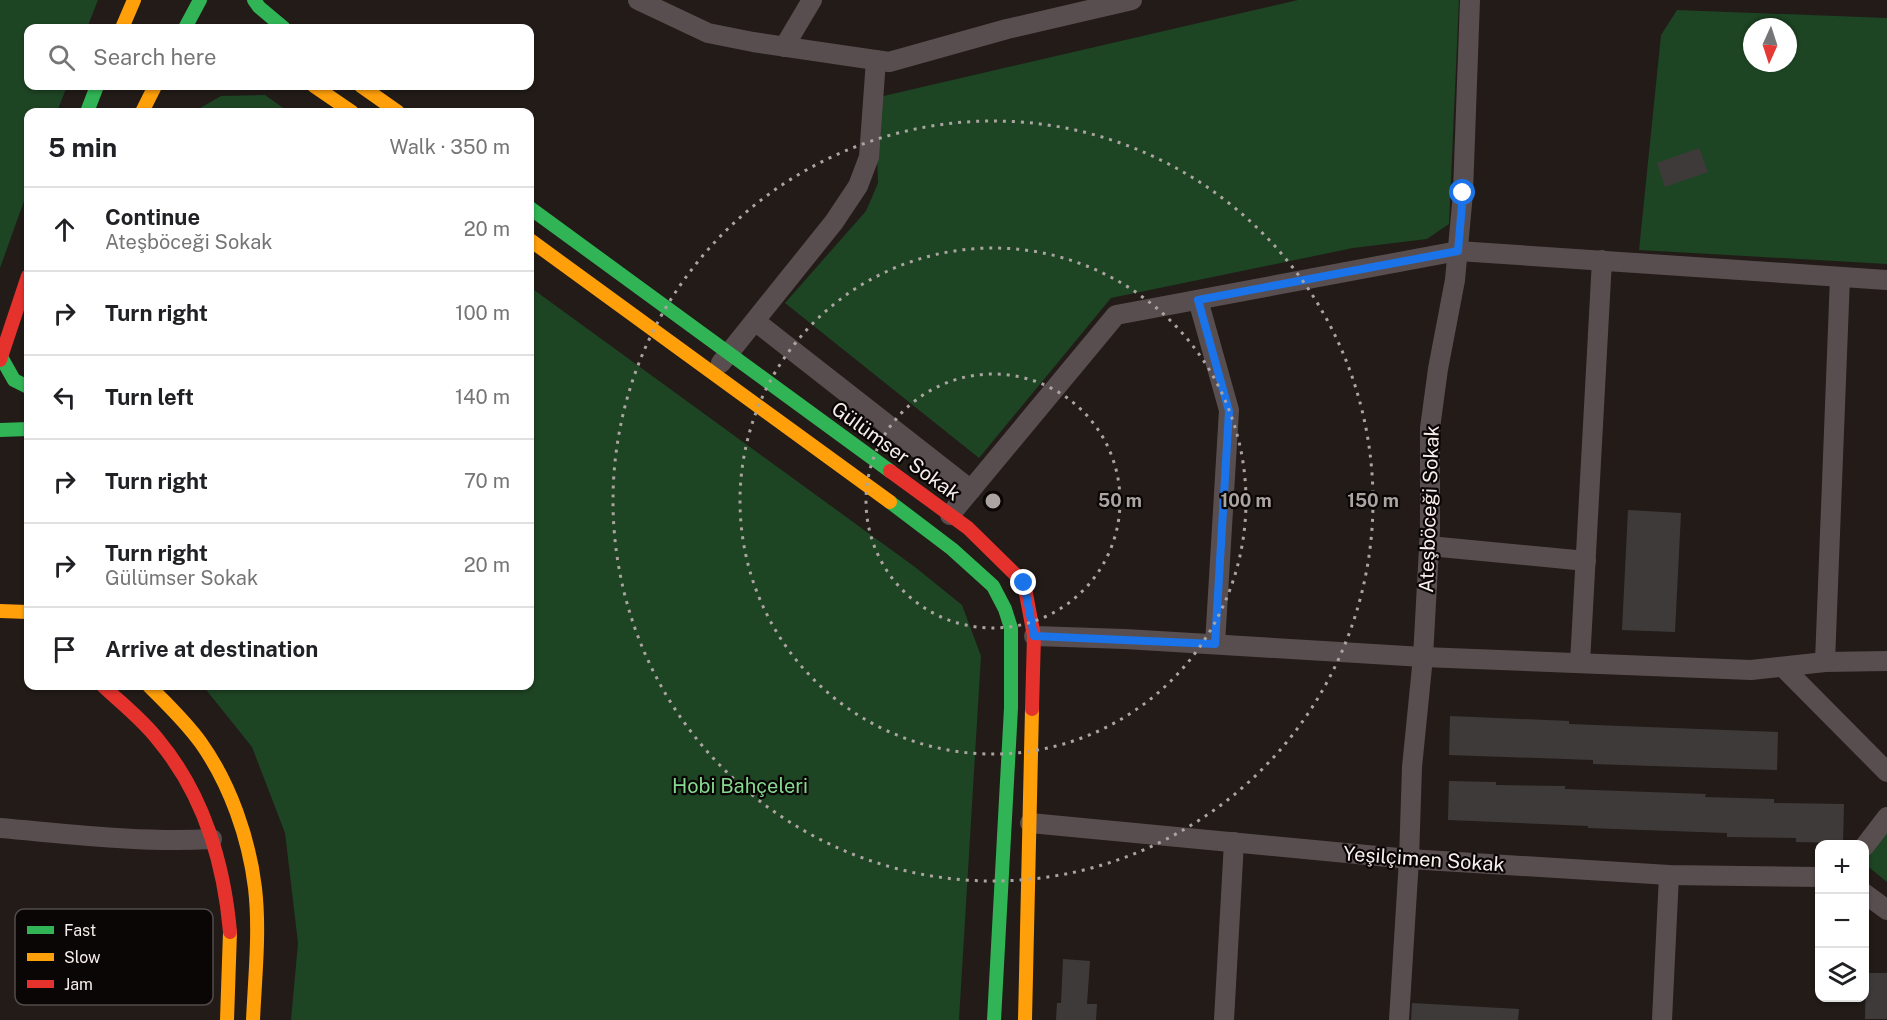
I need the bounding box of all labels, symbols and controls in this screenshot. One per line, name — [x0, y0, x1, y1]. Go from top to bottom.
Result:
north arrow — [1743, 18, 1797, 72]
search box — [24, 24, 534, 90]
icon: search — [45, 41, 78, 74]
text: Search here — [93, 44, 217, 70]
text: 5 min — [48, 132, 117, 163]
text: Walk · 350 m — [390, 135, 510, 159]
route start — [1449, 179, 1475, 205]
text: Continue — [105, 204, 200, 230]
icon: ahead — [48, 213, 81, 246]
text: 20 m — [464, 217, 510, 241]
text: Ateşböceği Sokak — [105, 230, 273, 254]
icon: right — [48, 297, 81, 330]
text: Turn right — [105, 300, 208, 326]
text: 100 m — [455, 301, 510, 325]
icon: left — [48, 381, 81, 414]
text: Turn left — [105, 384, 194, 410]
text: 140 m — [455, 385, 510, 409]
street label: Gülümser Sokak — [827, 396, 965, 506]
street label: Ateşböceği Sokak — [1414, 425, 1444, 593]
icon: right — [48, 465, 81, 498]
text: Turn right — [105, 468, 208, 494]
text: 70 m — [464, 469, 510, 493]
text: 50 m — [1098, 490, 1142, 511]
text: 100 m — [1220, 490, 1272, 511]
text: 150 m — [1347, 490, 1399, 511]
centre of rings — [983, 491, 1003, 511]
text: Turn right — [105, 540, 208, 566]
icon: right — [48, 549, 81, 582]
text: 20 m — [464, 553, 510, 577]
text: Gülümser Sokak — [105, 566, 258, 590]
route end — [1010, 569, 1036, 595]
icon: arrive — [48, 633, 81, 666]
text: Arrive at destination — [105, 636, 318, 662]
park label: Hobi Bahçeleri — [672, 774, 808, 798]
map controls — [1815, 840, 1869, 1002]
button: + — [1815, 840, 1869, 894]
street label: Yeşilçimen Sokak — [1342, 841, 1506, 877]
button: − — [1815, 894, 1869, 948]
legend — [15, 909, 213, 1005]
text: Fast — [64, 921, 96, 940]
text: Slow — [64, 948, 101, 967]
button: layers — [1815, 948, 1869, 1002]
text: Jam — [64, 975, 93, 994]

